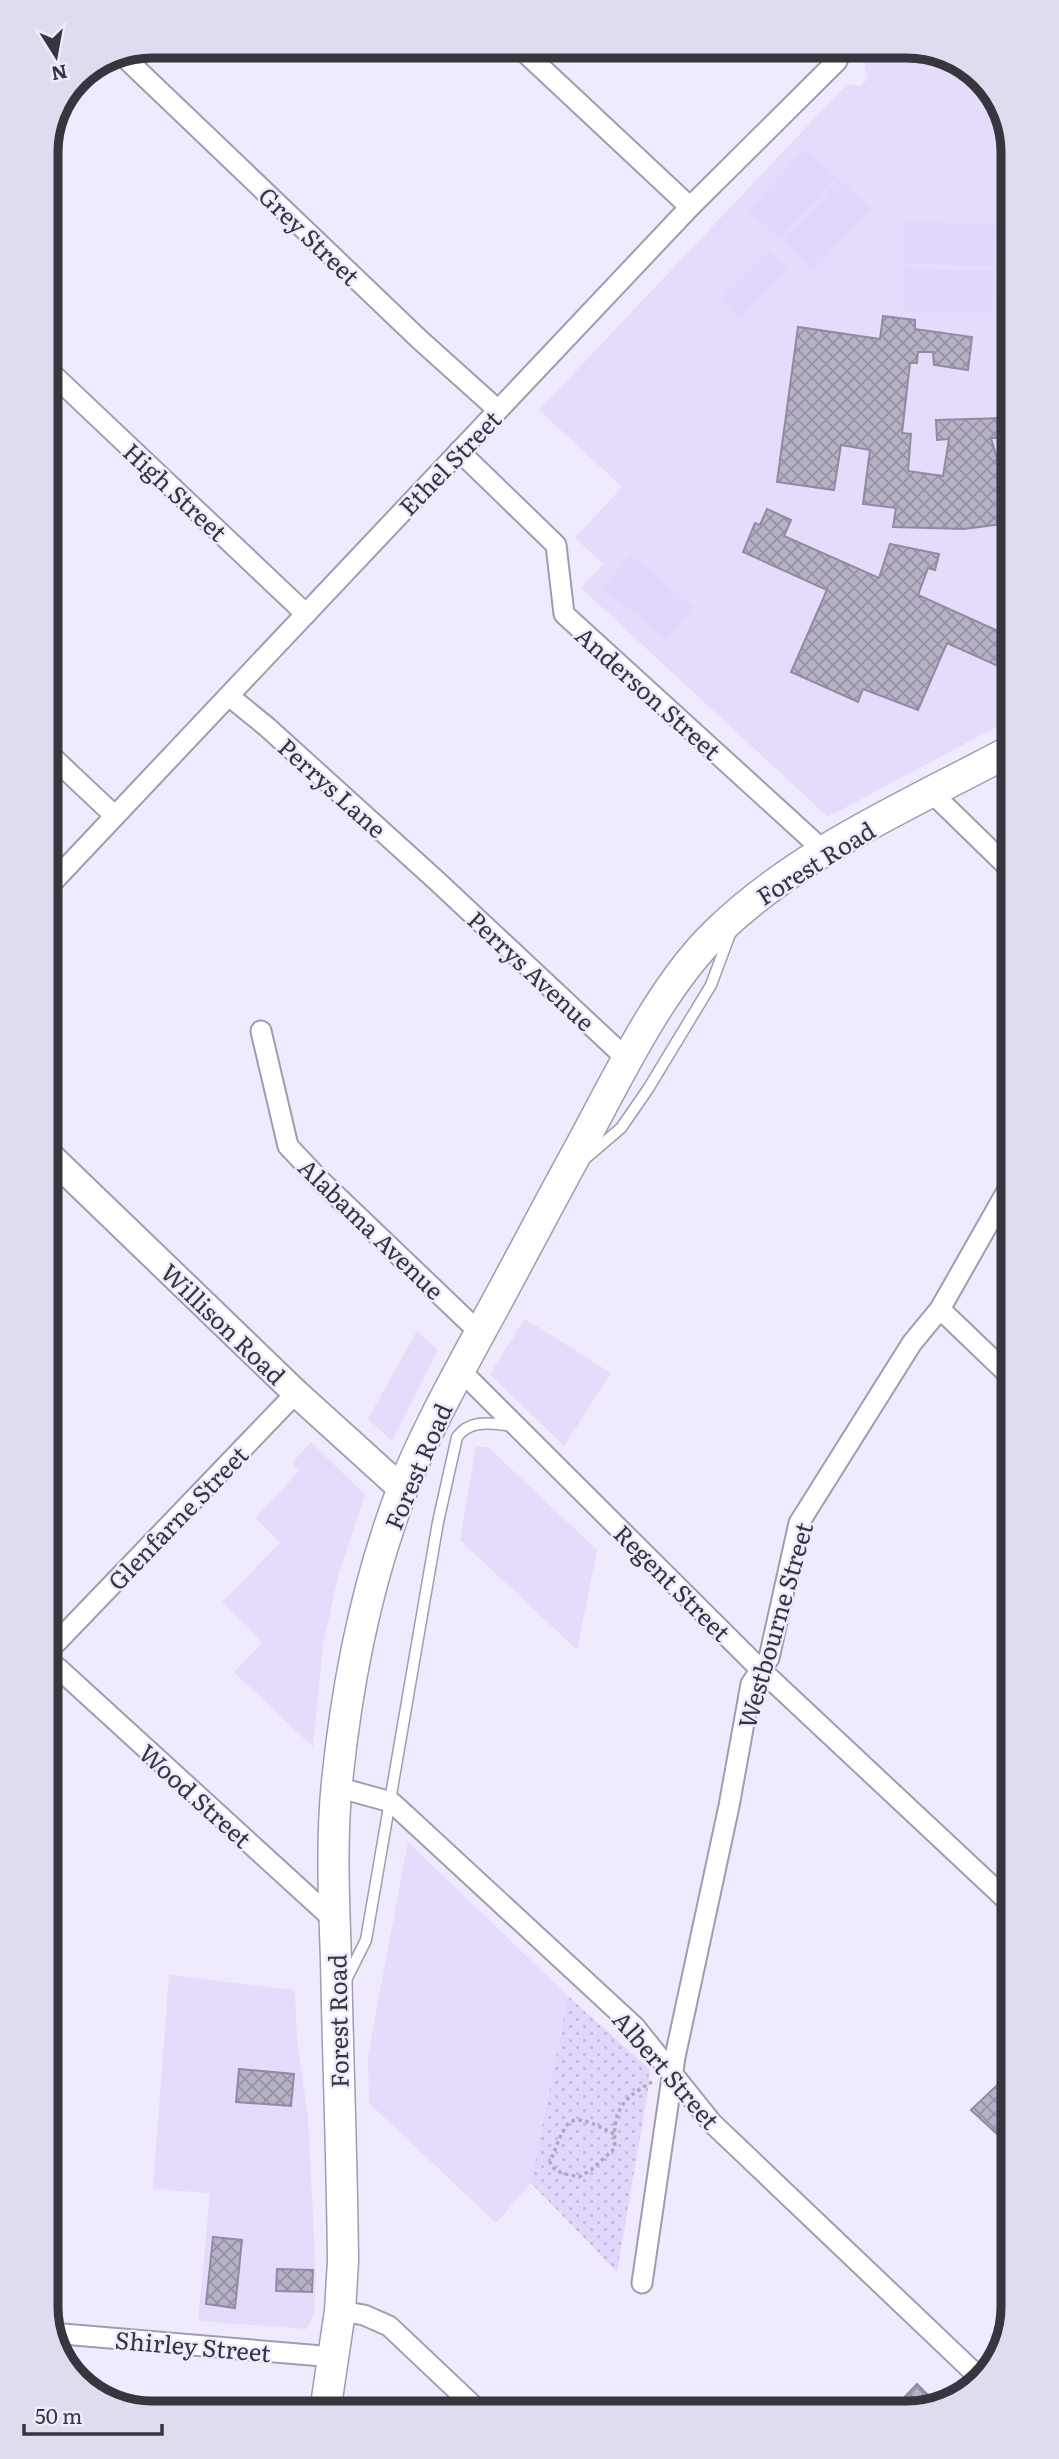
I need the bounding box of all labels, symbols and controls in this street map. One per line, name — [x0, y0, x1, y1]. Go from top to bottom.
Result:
north arrow — [21, 21, 91, 91]
text: N — [49, 58, 70, 89]
street label: Grey Street — [252, 178, 369, 292]
street label: Ethel Street — [390, 401, 508, 522]
street label: High Street — [116, 434, 236, 549]
street label: Anderson Street — [569, 617, 730, 767]
street label: Perrys Lane — [271, 729, 395, 845]
street label: Forest Road — [749, 811, 881, 912]
street label: Perrys Avenue — [461, 902, 603, 1038]
street label: Alabama Avenue — [291, 1149, 453, 1307]
street label: Willison Road — [154, 1254, 294, 1392]
street label: Forest Road — [375, 1397, 459, 1535]
street label: Glenfarne Street — [99, 1437, 255, 1597]
street label: Regent Street — [607, 1516, 740, 1649]
street label: Westbourne Street — [728, 1517, 820, 1732]
street label: Wood Street — [132, 1735, 260, 1855]
street label: Forest Road — [318, 1953, 356, 2088]
street label: Albert Street — [606, 2002, 729, 2136]
street label: Shirley Street — [114, 2321, 273, 2369]
scale bar — [24, 2392, 163, 2436]
text: 50 m — [35, 2399, 82, 2430]

